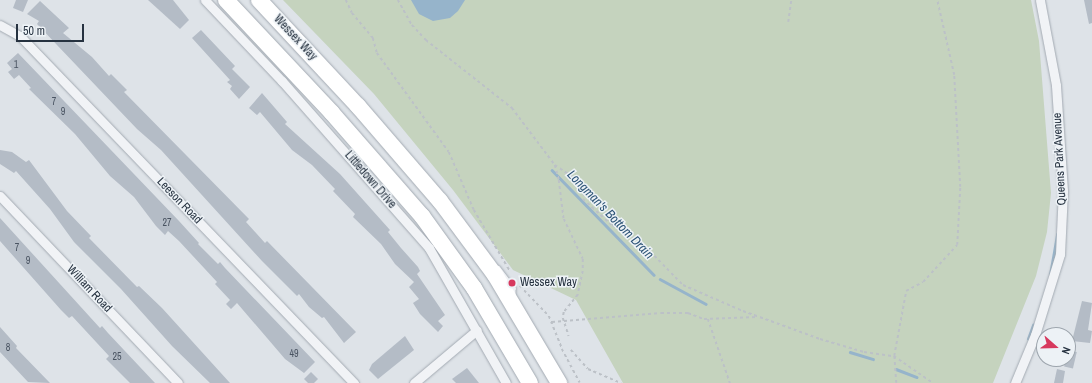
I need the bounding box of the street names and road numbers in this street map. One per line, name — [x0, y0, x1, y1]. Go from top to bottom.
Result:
street label: Wessex Way — [270, 12, 320, 64]
street label: Queens Park Avenue — [1050, 112, 1070, 206]
street label: Littledown Drive — [341, 148, 399, 212]
street label: Leeson Road — [153, 175, 205, 227]
street label: William Road — [64, 262, 114, 316]

